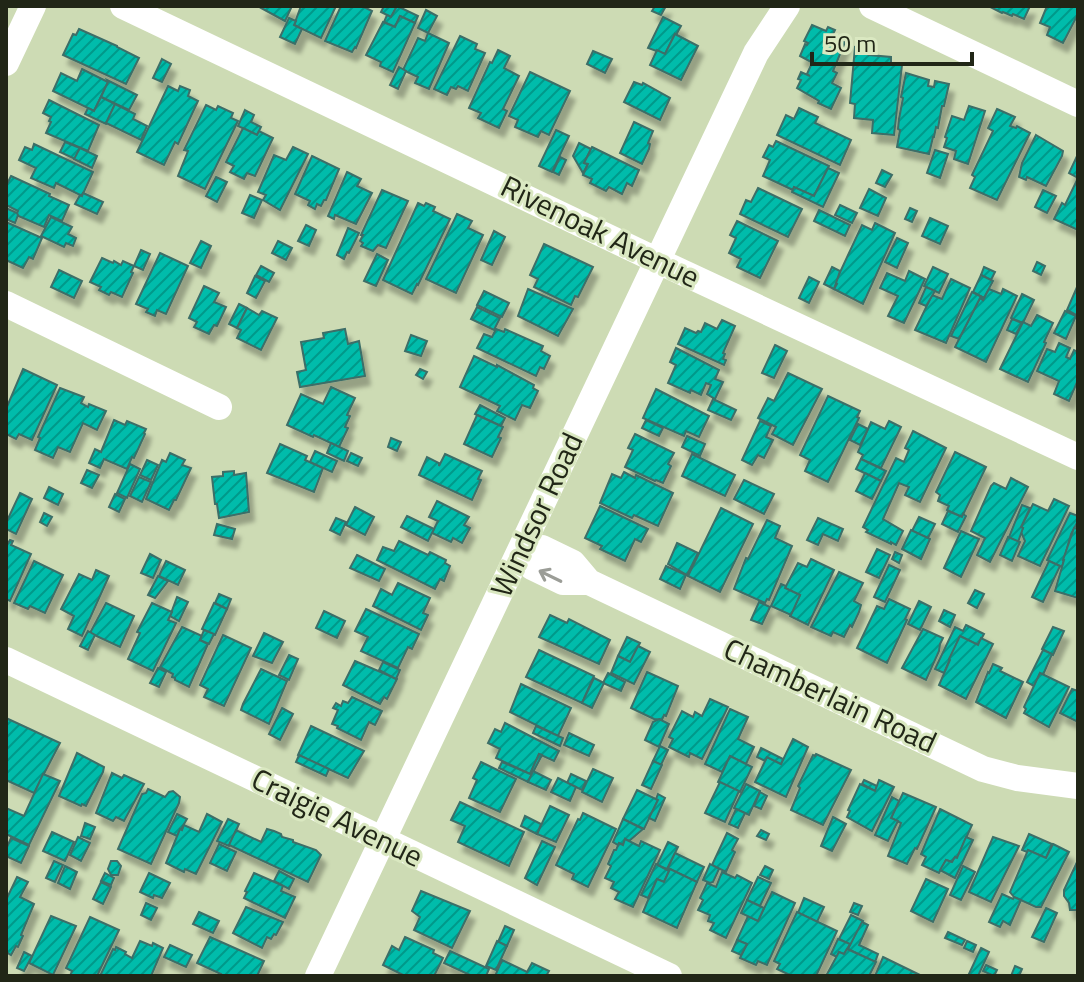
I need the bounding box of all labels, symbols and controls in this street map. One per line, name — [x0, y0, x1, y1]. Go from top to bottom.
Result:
scale bar — [812, 16, 972, 66]
text: 50 m — [824, 25, 876, 61]
street label: Rivenoak Avenue — [493, 163, 708, 299]
street label: Windsor Road — [478, 425, 594, 604]
one-way arrow — [539, 568, 563, 583]
street label: Chamberlain Road — [716, 626, 944, 765]
street label: Craigie Avenue — [244, 756, 431, 878]

